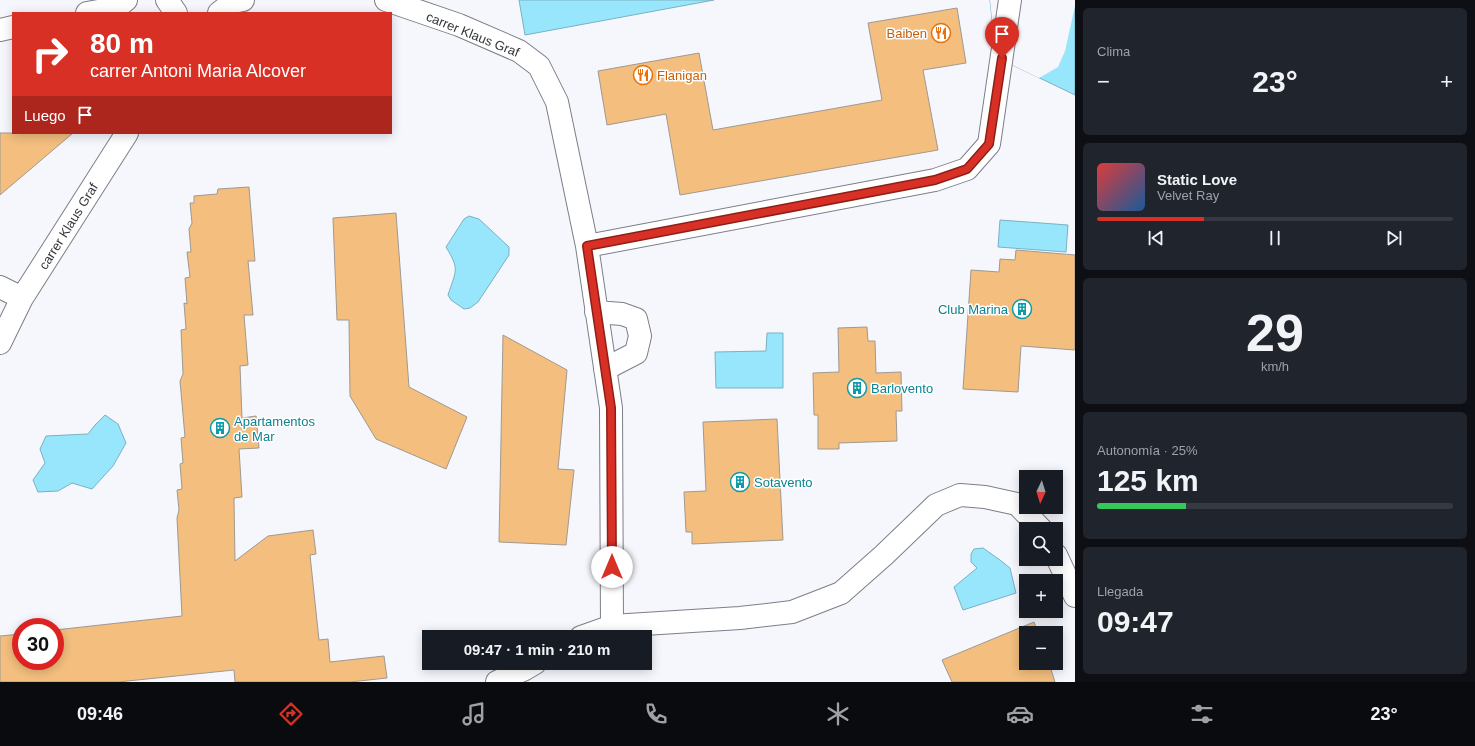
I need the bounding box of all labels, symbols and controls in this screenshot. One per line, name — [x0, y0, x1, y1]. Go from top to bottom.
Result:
street label: carrer Klaus Graf — [424, 9, 522, 60]
pin — [985, 17, 1019, 58]
restaurant icon: Baiben — [930, 22, 952, 44]
icon: arrive — [991, 23, 1013, 45]
place label: Baiben — [887, 26, 927, 41]
icon: right — [24, 28, 76, 80]
text: 80 m — [90, 28, 154, 59]
text: Clima — [1097, 44, 1130, 59]
text: carrer Antoni Maria Alcover — [90, 61, 306, 81]
restaurant icon: Flanigan — [632, 64, 654, 86]
text: 23° — [1252, 65, 1298, 98]
place label: Flanigan — [657, 68, 707, 83]
text: − — [1097, 69, 1110, 94]
text: + — [1440, 69, 1453, 94]
icon: arrive — [74, 104, 96, 126]
text: Luego — [24, 107, 66, 124]
text: Static Love — [1157, 171, 1237, 188]
street label: carrer Klaus Graf — [36, 180, 101, 272]
text: Velvet Ray — [1157, 188, 1219, 203]
icon: previous — [1145, 227, 1167, 249]
icon: pause — [1264, 227, 1286, 249]
icon: next — [1383, 227, 1405, 249]
building icon: Club Marina — [1011, 298, 1033, 320]
place label: Club Marina — [938, 302, 1009, 317]
text: 29 — [1246, 304, 1304, 362]
text: km/h — [1261, 359, 1289, 374]
building icon: Barlovento — [846, 377, 868, 399]
place label: Barlovento — [871, 381, 933, 396]
place label: Apartamentos de Mar — [234, 414, 315, 444]
building icon: Apartamentos de Mar — [209, 417, 231, 439]
text: Autonomía · 25% — [1097, 443, 1197, 458]
text: 125 km — [1097, 464, 1199, 497]
north arrow — [1019, 470, 1063, 514]
map controls — [1019, 470, 1063, 670]
building icon: Sotavento — [729, 471, 751, 493]
place label: Sotavento — [754, 475, 813, 490]
button: search — [1019, 522, 1063, 566]
position arrow — [591, 546, 633, 588]
button: + — [1019, 574, 1063, 618]
text: Llegada — [1097, 584, 1143, 599]
text: 09:47 — [1097, 605, 1174, 638]
speed limit sign: 30 — [12, 618, 64, 670]
button: − — [1019, 626, 1063, 670]
text: 09:47 · 1 min · 210 m — [464, 641, 610, 658]
icon: directions — [277, 700, 305, 728]
icon: music — [460, 700, 488, 728]
icon: phone — [642, 700, 670, 728]
icon: climate — [824, 700, 852, 728]
icon: car — [1006, 700, 1034, 728]
icon: filters — [1188, 700, 1216, 728]
text: 09:46 — [77, 704, 123, 724]
text: 23° — [1371, 704, 1398, 724]

